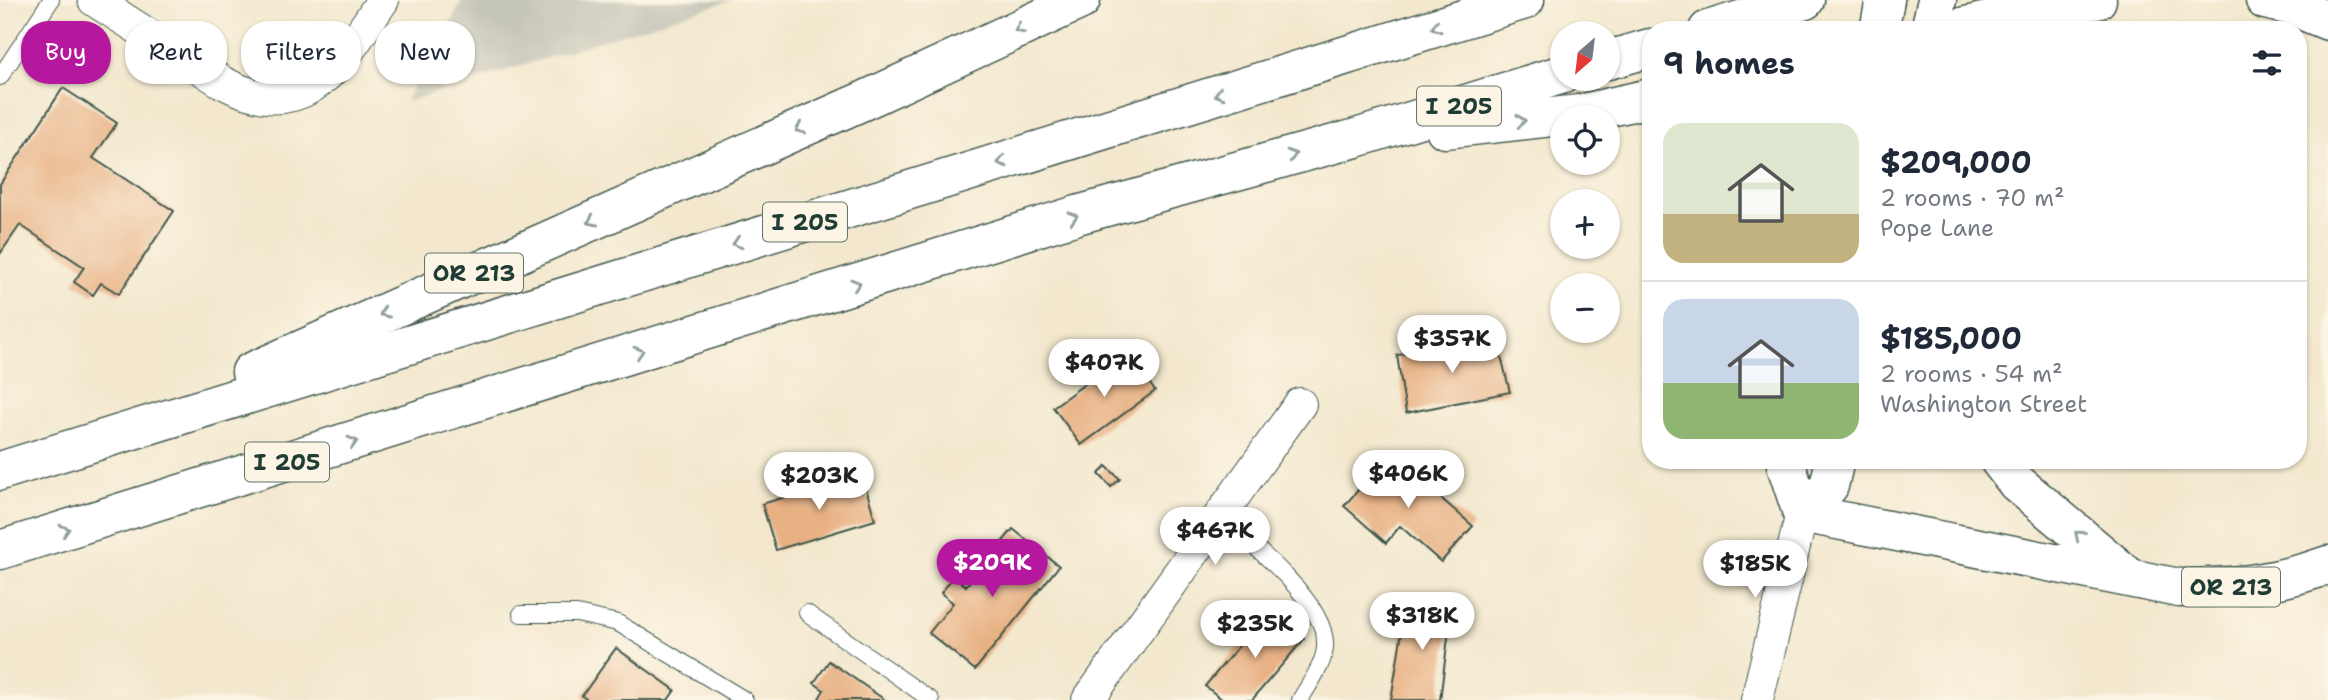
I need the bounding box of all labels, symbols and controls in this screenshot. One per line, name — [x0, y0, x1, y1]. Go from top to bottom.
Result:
one-way arrow — [1431, 19, 1443, 34]
chip: Buy — [21, 21, 111, 84]
chip: Rent — [125, 21, 227, 84]
chip: Filters — [241, 21, 361, 84]
chip: New — [375, 21, 475, 84]
one-way arrow — [1014, 21, 1026, 35]
north arrow — [1550, 21, 1620, 91]
map controls — [1550, 21, 1620, 343]
text: 9 homes — [1663, 43, 1795, 84]
icon: filters — [2248, 44, 2286, 82]
one-way arrow — [1213, 86, 1225, 101]
road number: I 205 — [1417, 86, 1501, 125]
button: locate — [1550, 105, 1620, 175]
one-way arrow — [1515, 113, 1527, 128]
one-way arrow — [795, 121, 807, 135]
text: $209,000 — [1880, 142, 2032, 183]
one-way arrow — [1286, 149, 1298, 164]
icon: home — [1719, 151, 1803, 235]
one-way arrow — [996, 153, 1008, 168]
text: 2 rooms · 70 m² — [1880, 183, 2065, 213]
button: + — [1550, 189, 1620, 259]
road number: I 205 — [763, 202, 847, 242]
one-way arrow — [1067, 210, 1079, 225]
one-way arrow — [587, 213, 599, 227]
text: Pope Lane — [1880, 213, 1994, 243]
one-way arrow — [732, 235, 744, 250]
road number: OR 213 — [425, 254, 523, 292]
button: − — [1550, 273, 1620, 343]
one-way arrow — [850, 278, 862, 293]
one-way arrow — [379, 305, 391, 319]
pin: $357K — [1403, 316, 1501, 375]
text: $185,000 — [1880, 318, 2022, 359]
text: $357K — [1413, 323, 1491, 353]
icon: home — [1719, 327, 1803, 411]
pin: $407K — [1055, 340, 1153, 399]
one-way arrow — [633, 346, 645, 361]
text: $407K — [1064, 347, 1144, 377]
text: 2 rooms · 54 m² — [1880, 359, 2063, 389]
text: Washington Street — [1880, 389, 2087, 419]
one-way arrow — [347, 435, 359, 450]
road number: I 205 — [245, 442, 329, 482]
pin: $406K — [1359, 450, 1457, 510]
pin: $203K — [770, 452, 868, 512]
text: $406K — [1368, 458, 1448, 488]
text: $203K — [780, 460, 858, 490]
pin: $467K — [1166, 508, 1264, 567]
text: $467K — [1176, 515, 1254, 545]
one-way arrow — [59, 524, 71, 539]
one-way arrow — [2074, 531, 2087, 543]
pin: $209K — [943, 540, 1041, 599]
pin: $185K — [1706, 540, 1804, 600]
text: $209K — [953, 547, 1031, 577]
text: $185K — [1719, 548, 1791, 578]
road number: OR 213 — [2182, 568, 2280, 607]
pin: $318K — [1373, 592, 1471, 652]
pin: $235K — [1206, 600, 1304, 660]
text: $318K — [1386, 600, 1458, 630]
text: $235K — [1216, 608, 1294, 638]

